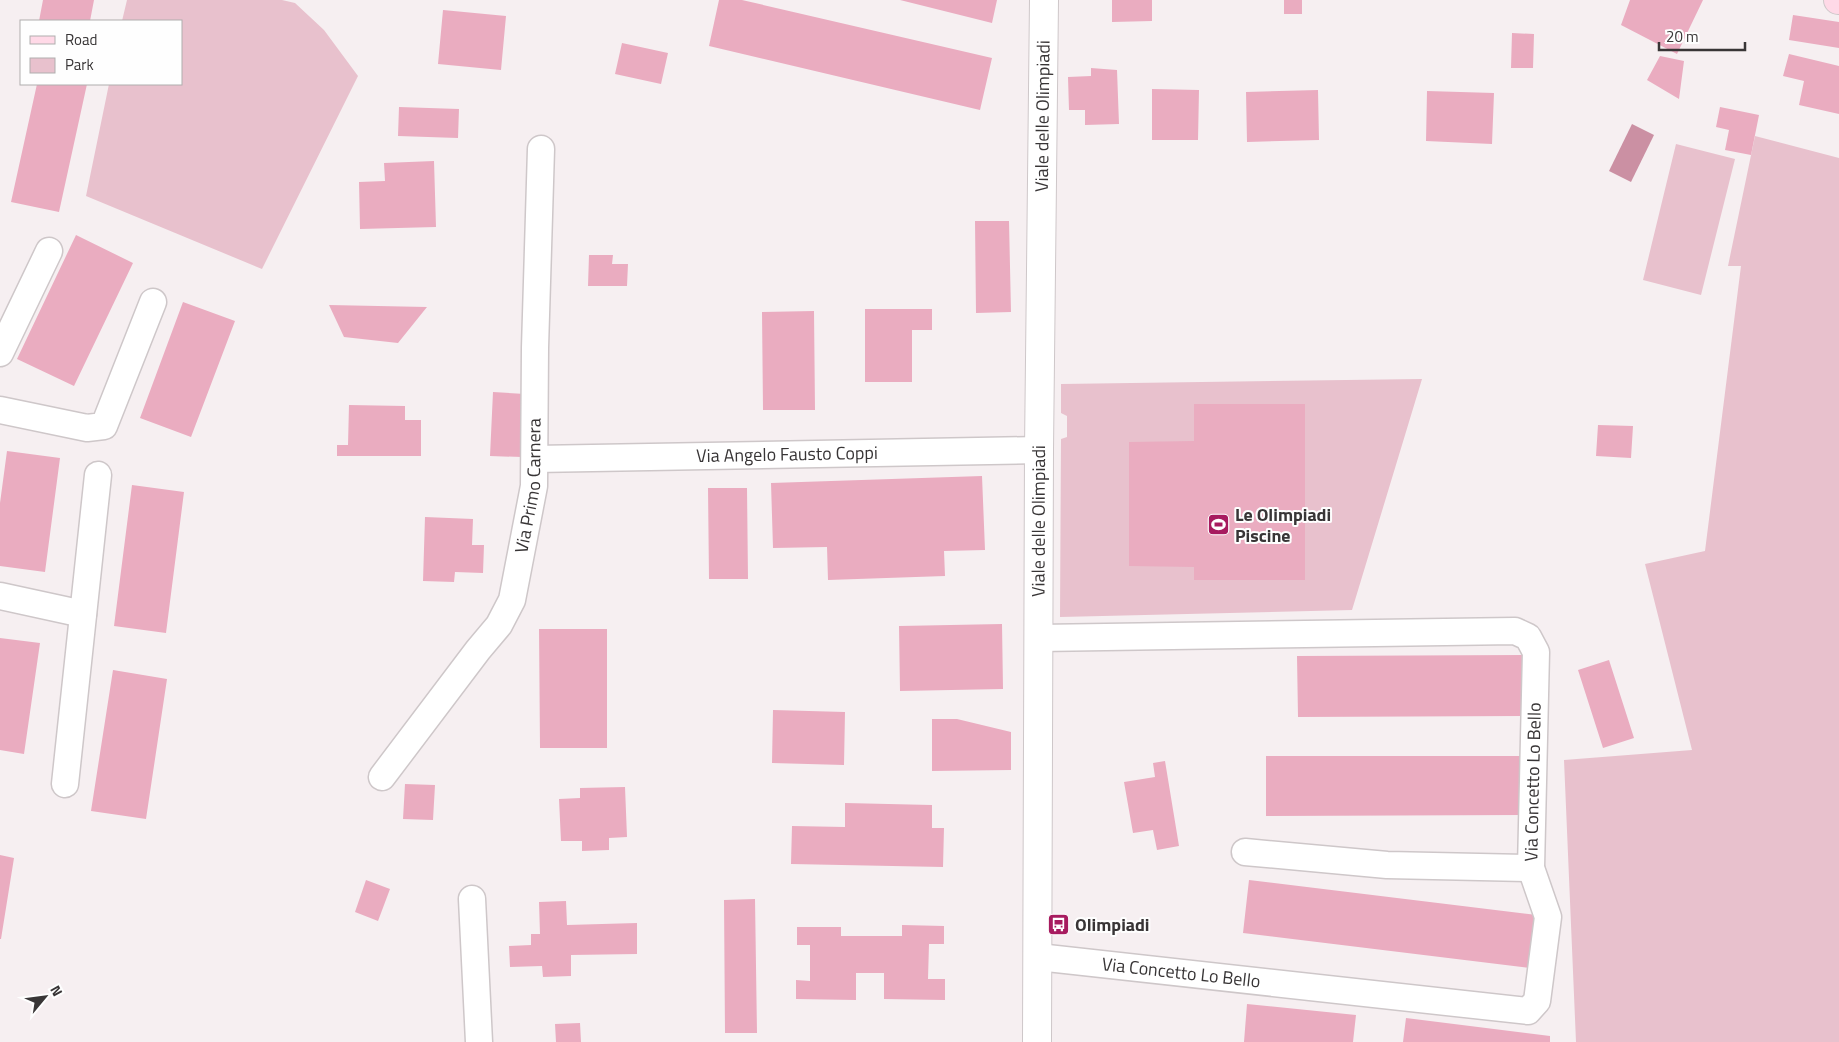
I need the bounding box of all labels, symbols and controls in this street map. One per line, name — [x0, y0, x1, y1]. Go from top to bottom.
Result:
legend — [20, 20, 182, 85]
scale bar — [1659, 20, 1745, 52]
text: 20 m — [1666, 25, 1699, 48]
text: Road — [65, 28, 97, 51]
street label: Viale delle Olimpiadi — [1028, 40, 1057, 192]
text: Park — [65, 53, 94, 76]
street label: Via Primo Carnera — [507, 418, 547, 555]
street label: Via Angelo Fausto Coppi — [696, 439, 878, 469]
street label: Viale delle Olimpiadi — [1025, 445, 1052, 597]
place label: Le Olimpiadi Piscine — [1235, 501, 1331, 549]
sports icon: Le Olimpiadi Piscine — [1207, 513, 1231, 537]
street label: Via Concetto Lo Bello — [1517, 702, 1548, 862]
place label: Olimpiadi — [1075, 911, 1150, 938]
bus stop icon: Olimpiadi — [1047, 913, 1071, 937]
street label: Via Concetto Lo Bello — [1101, 950, 1262, 994]
north arrow — [20, 972, 70, 1022]
text: N — [45, 981, 68, 1000]

